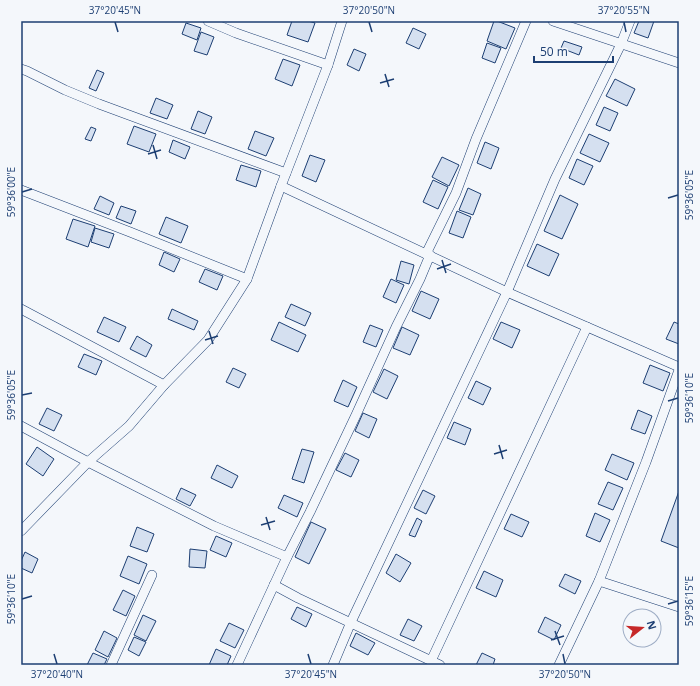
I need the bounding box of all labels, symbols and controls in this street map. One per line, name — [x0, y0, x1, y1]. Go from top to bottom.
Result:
text: 37°20'45"N — [89, 3, 141, 17]
text: 37°20'50"N — [343, 3, 395, 17]
text: 37°20'55"N — [598, 3, 650, 17]
scale bar — [534, 38, 613, 64]
text: 50 m — [540, 43, 568, 60]
text: 59°36'00"E — [4, 167, 18, 217]
text: 59°36'05"E — [682, 170, 696, 220]
text: 59°36'05"E — [4, 370, 18, 420]
text: 59°36'10"E — [682, 373, 696, 423]
text: 59°36'10"E — [4, 574, 18, 624]
text: 59°36'15"E — [682, 576, 696, 626]
north arrow — [622, 608, 662, 648]
text: N — [644, 618, 661, 631]
text: 37°20'40"N — [31, 667, 83, 681]
text: 37°20'45"N — [285, 667, 337, 681]
text: 37°20'50"N — [539, 667, 591, 681]

